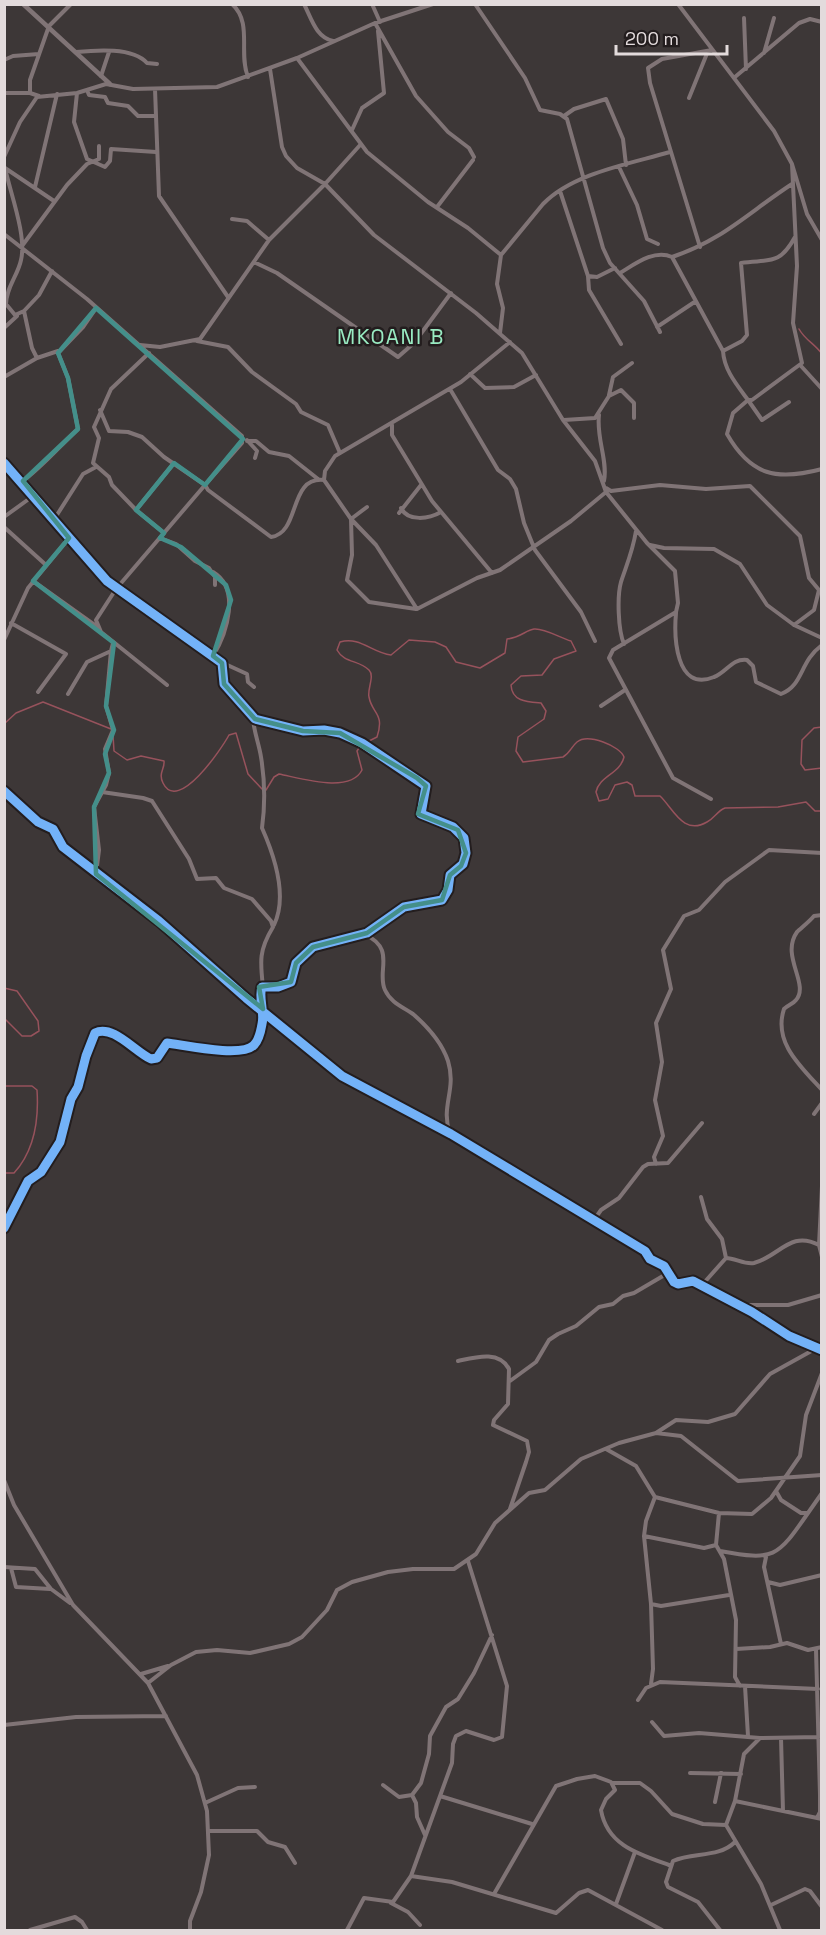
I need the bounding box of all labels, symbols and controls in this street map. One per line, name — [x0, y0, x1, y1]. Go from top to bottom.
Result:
scale bar — [616, 18, 727, 56]
text: 200 m — [625, 27, 679, 50]
district label: MKOANI B — [337, 323, 445, 350]

